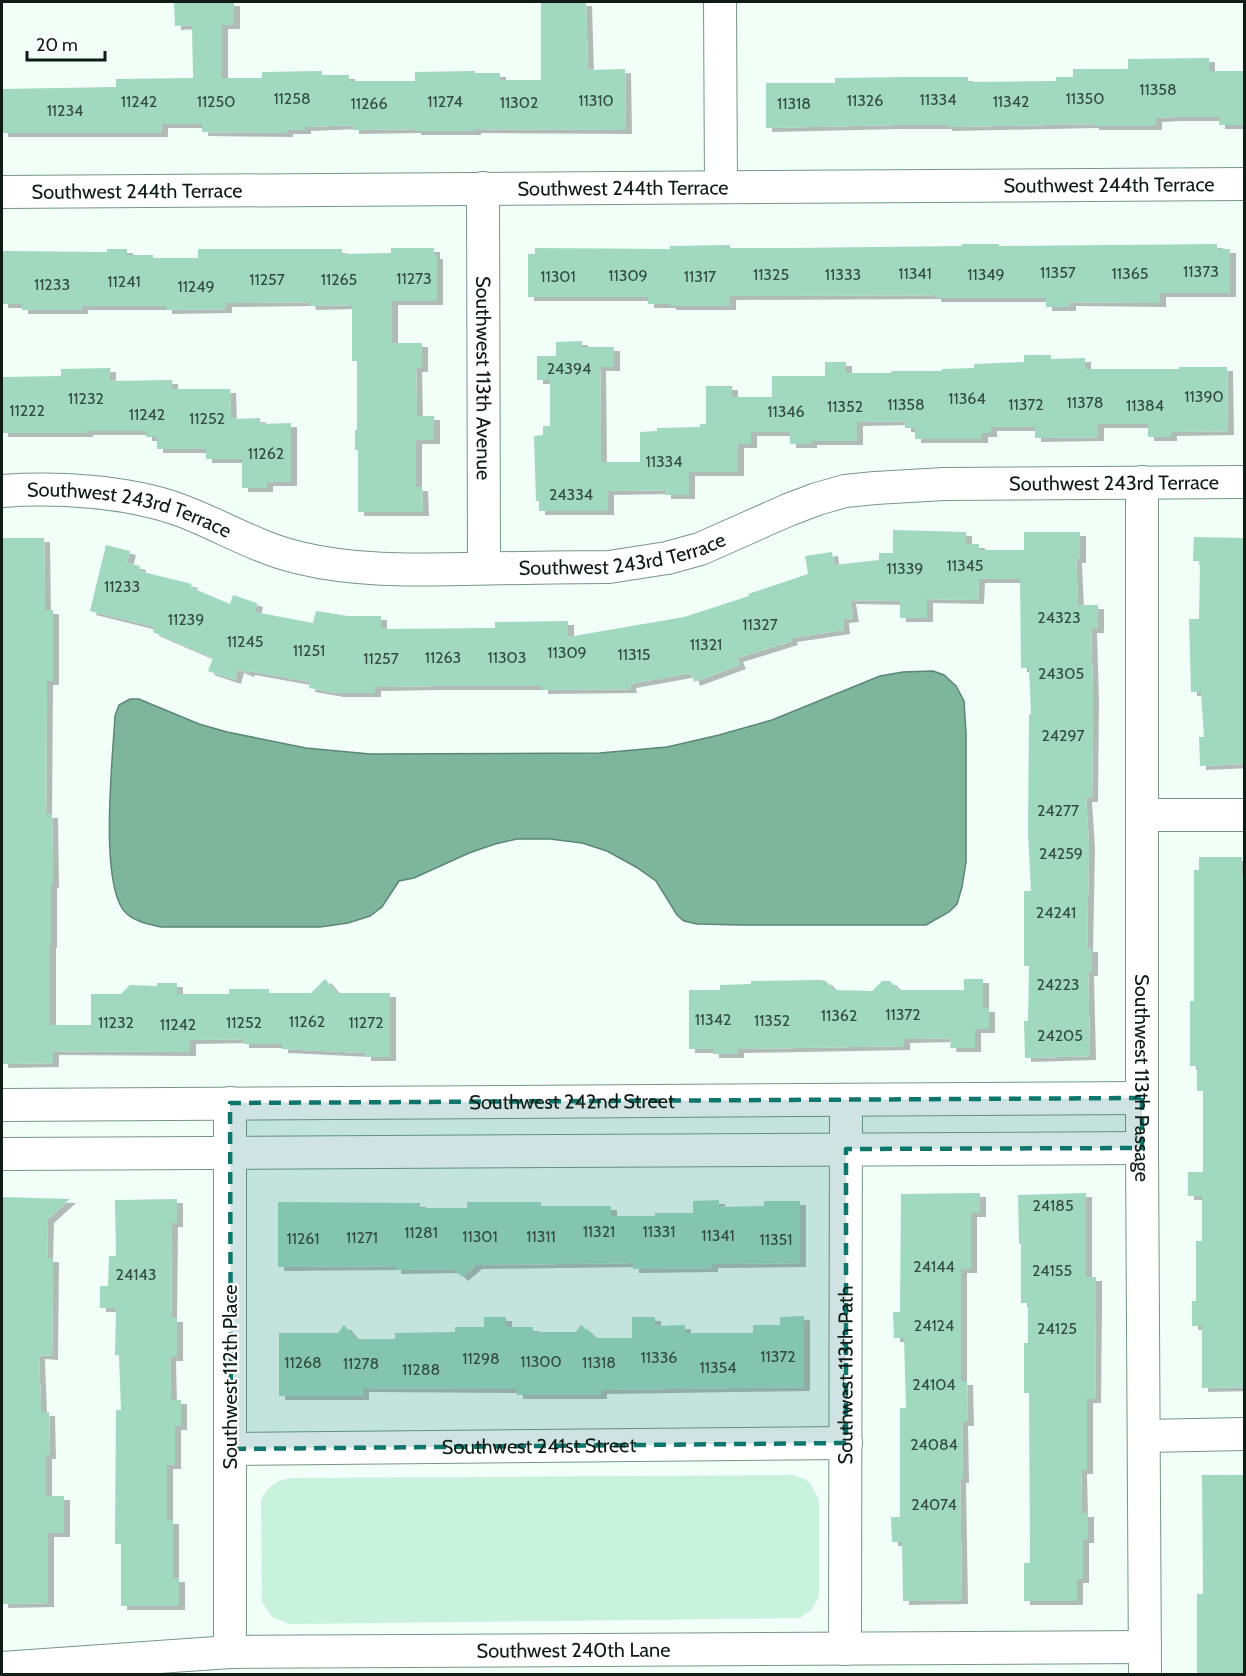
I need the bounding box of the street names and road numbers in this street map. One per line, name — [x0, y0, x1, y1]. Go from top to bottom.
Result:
street label: Southwest 244th Terrace — [1003, 172, 1215, 198]
street label: Southwest 244th Terrace — [517, 175, 729, 201]
street label: Southwest 244th Terrace — [31, 178, 243, 204]
street label: Southwest 113th Avenue — [471, 276, 496, 480]
street label: Southwest 243rd Terrace — [1009, 470, 1219, 496]
street label: Southwest 243rd Terrace — [27, 478, 235, 543]
street label: Southwest 243rd Terrace — [518, 527, 729, 580]
street label: Southwest 113th Passage — [1130, 974, 1154, 1182]
street label: Southwest 242nd Street — [469, 1089, 675, 1114]
street label: Southwest 112th Place — [218, 1284, 242, 1470]
street label: Southwest 113th Path — [833, 1286, 858, 1464]
street label: Southwest 241st Street — [442, 1433, 637, 1459]
street label: Southwest 240th Lane — [476, 1638, 670, 1663]

